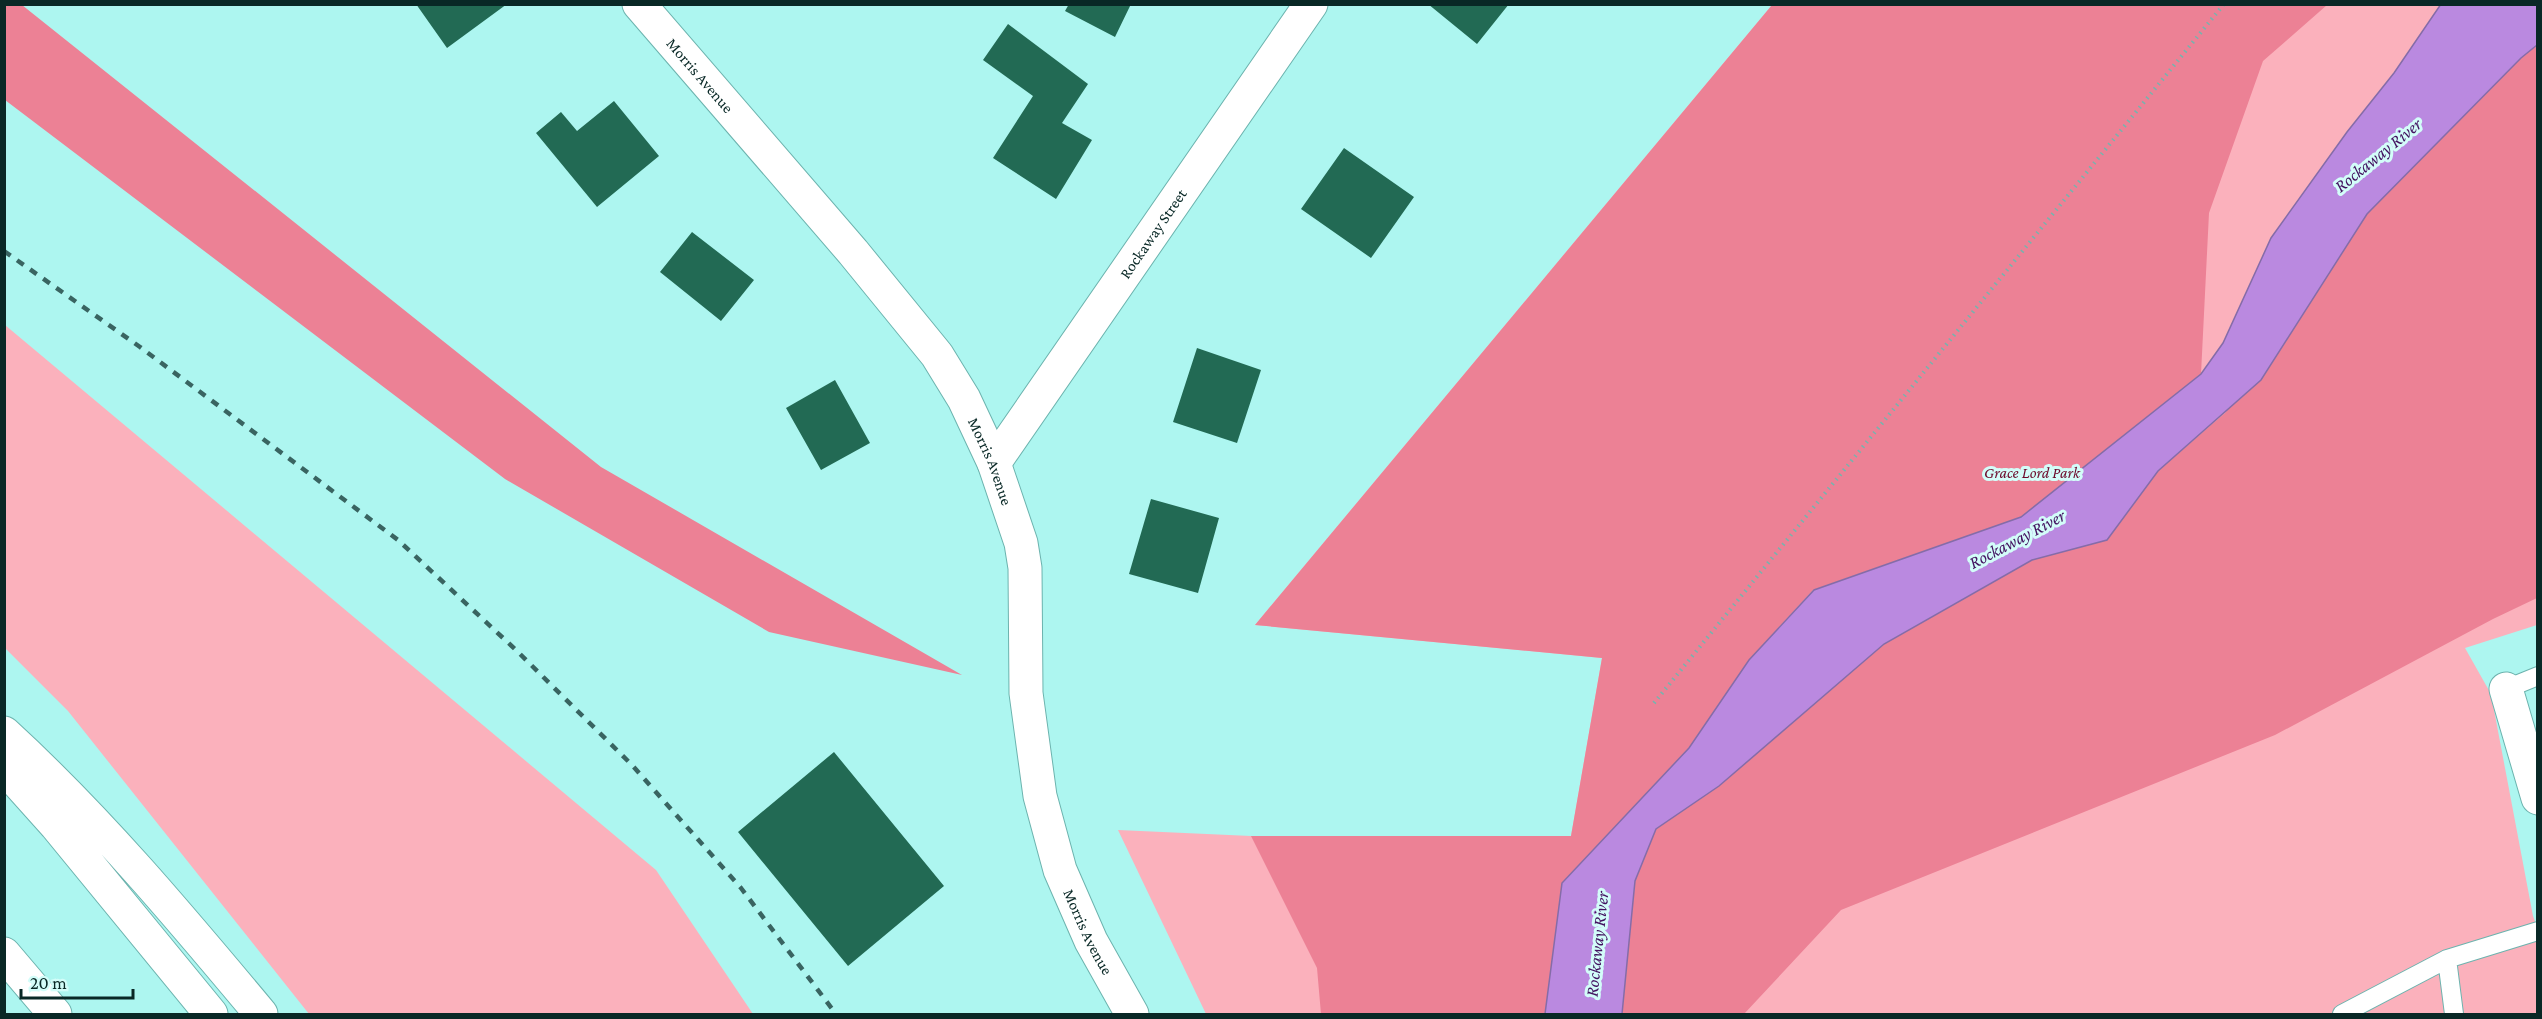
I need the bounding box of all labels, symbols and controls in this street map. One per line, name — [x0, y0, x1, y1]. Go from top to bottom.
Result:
street label: Morris Avenue — [663, 35, 737, 116]
water label: Rockaway River — [2331, 113, 2426, 196]
street label: Rockaway Street — [1116, 185, 1190, 282]
street label: Morris Avenue — [965, 415, 1016, 507]
park label: Grace Lord Park — [1984, 464, 2081, 481]
water label: Rockaway River — [1966, 505, 2069, 573]
street label: Morris Avenue — [1060, 886, 1116, 978]
water label: Rockaway River — [1582, 890, 1613, 998]
scale bar — [21, 962, 134, 1000]
text: 20 m — [30, 973, 67, 993]

